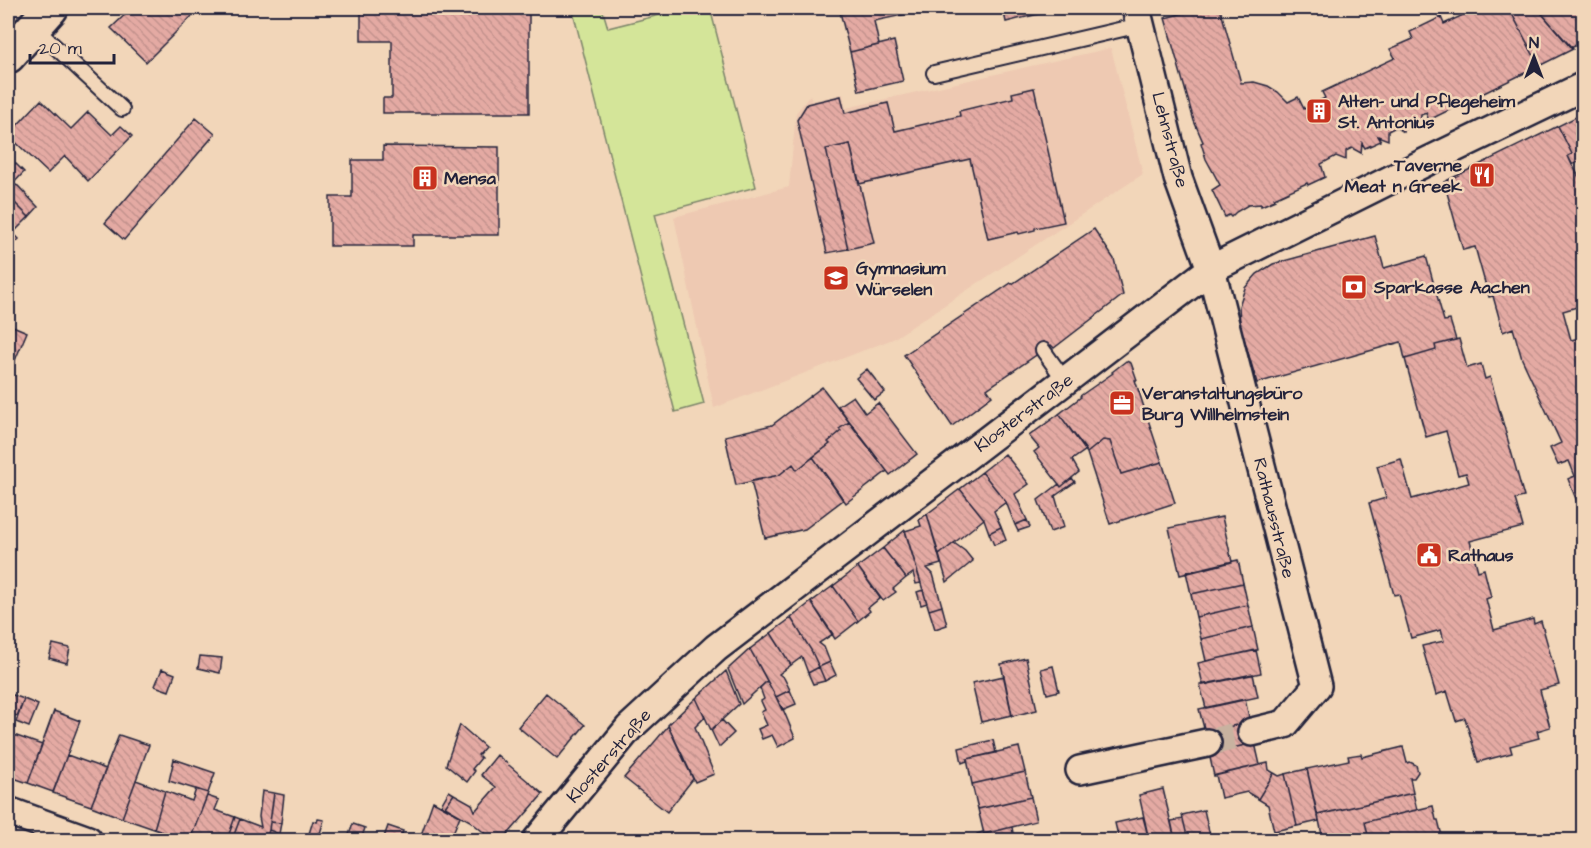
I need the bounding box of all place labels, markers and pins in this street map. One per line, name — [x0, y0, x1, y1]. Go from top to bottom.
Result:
place label: Alten- und Pflegeheim St. Antonius — [1337, 89, 1516, 135]
building icon: Alten- und Pflegeheim St. Antonius — [1304, 96, 1334, 126]
place label: Taverne Meat n Greek — [1345, 153, 1463, 199]
restaurant icon: Taverne Meat n Greek — [1467, 160, 1497, 190]
building icon: Mensa — [410, 163, 440, 193]
place label: Mensa — [444, 166, 497, 191]
place label: Gymnasium Würselen — [855, 256, 946, 302]
school or university icon: Gymnasium Würselen — [821, 263, 851, 293]
bank icon: Sparkasse Aachen — [1339, 272, 1369, 302]
place label: Sparkasse Aachen — [1373, 275, 1530, 300]
place label: Veranstaltungsbüro Burg Willhelmstein — [1141, 381, 1303, 428]
office icon: Veranstaltungsbüro Burg Willhelmstein — [1107, 388, 1137, 418]
public building icon: Rathaus — [1414, 540, 1444, 570]
place label: Rathaus — [1448, 543, 1514, 568]

